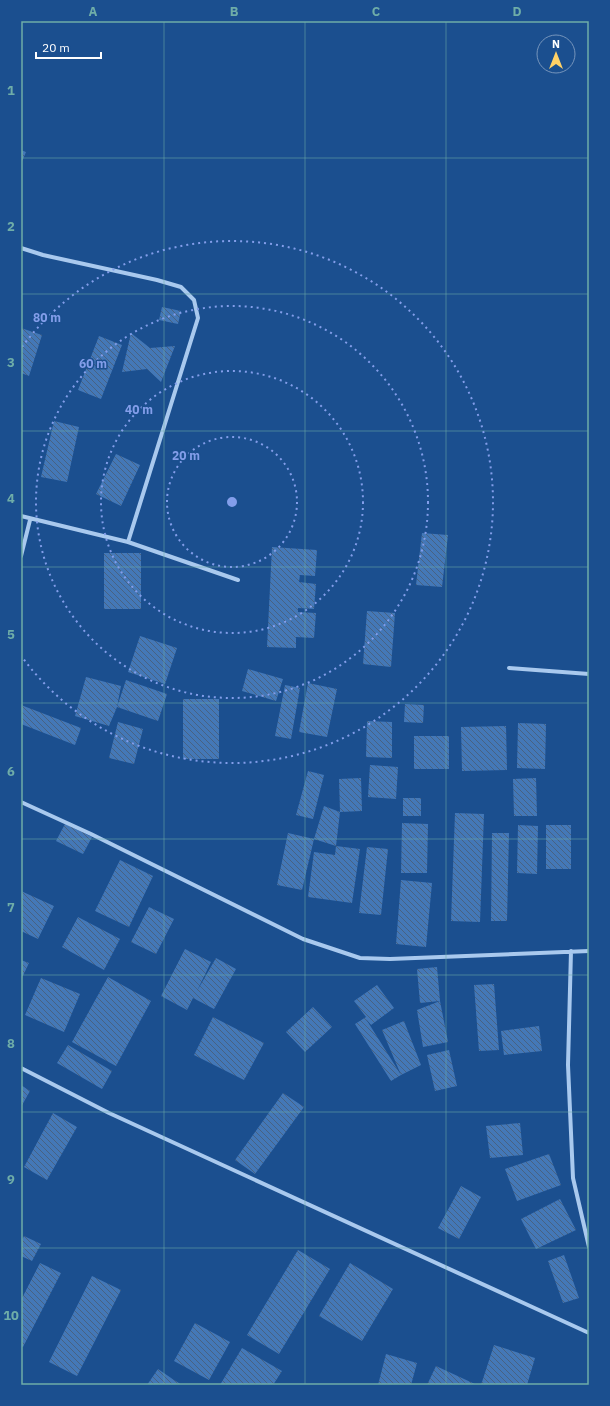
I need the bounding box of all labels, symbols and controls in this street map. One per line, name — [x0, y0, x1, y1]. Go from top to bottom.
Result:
text: A — [89, 3, 98, 20]
text: B — [230, 3, 239, 20]
text: C — [372, 3, 381, 20]
text: D — [512, 3, 522, 20]
scale bar — [36, 34, 101, 60]
north arrow — [536, 34, 576, 74]
text: N — [552, 37, 560, 51]
text: 20 m — [42, 40, 70, 55]
text: 1 — [7, 82, 15, 99]
text: 2 — [7, 218, 15, 235]
text: 80 m — [33, 310, 61, 325]
text: 3 — [7, 354, 15, 371]
text: 60 m — [79, 356, 107, 371]
text: 40 m — [125, 402, 153, 417]
text: 20 m — [172, 448, 200, 463]
text: 4 — [7, 490, 15, 507]
centre of rings — [225, 495, 239, 509]
text: 5 — [7, 626, 15, 643]
text: 6 — [7, 763, 15, 780]
text: 7 — [7, 899, 15, 916]
text: 8 — [7, 1035, 15, 1052]
text: 9 — [7, 1171, 15, 1188]
text: 10 — [3, 1307, 19, 1324]

